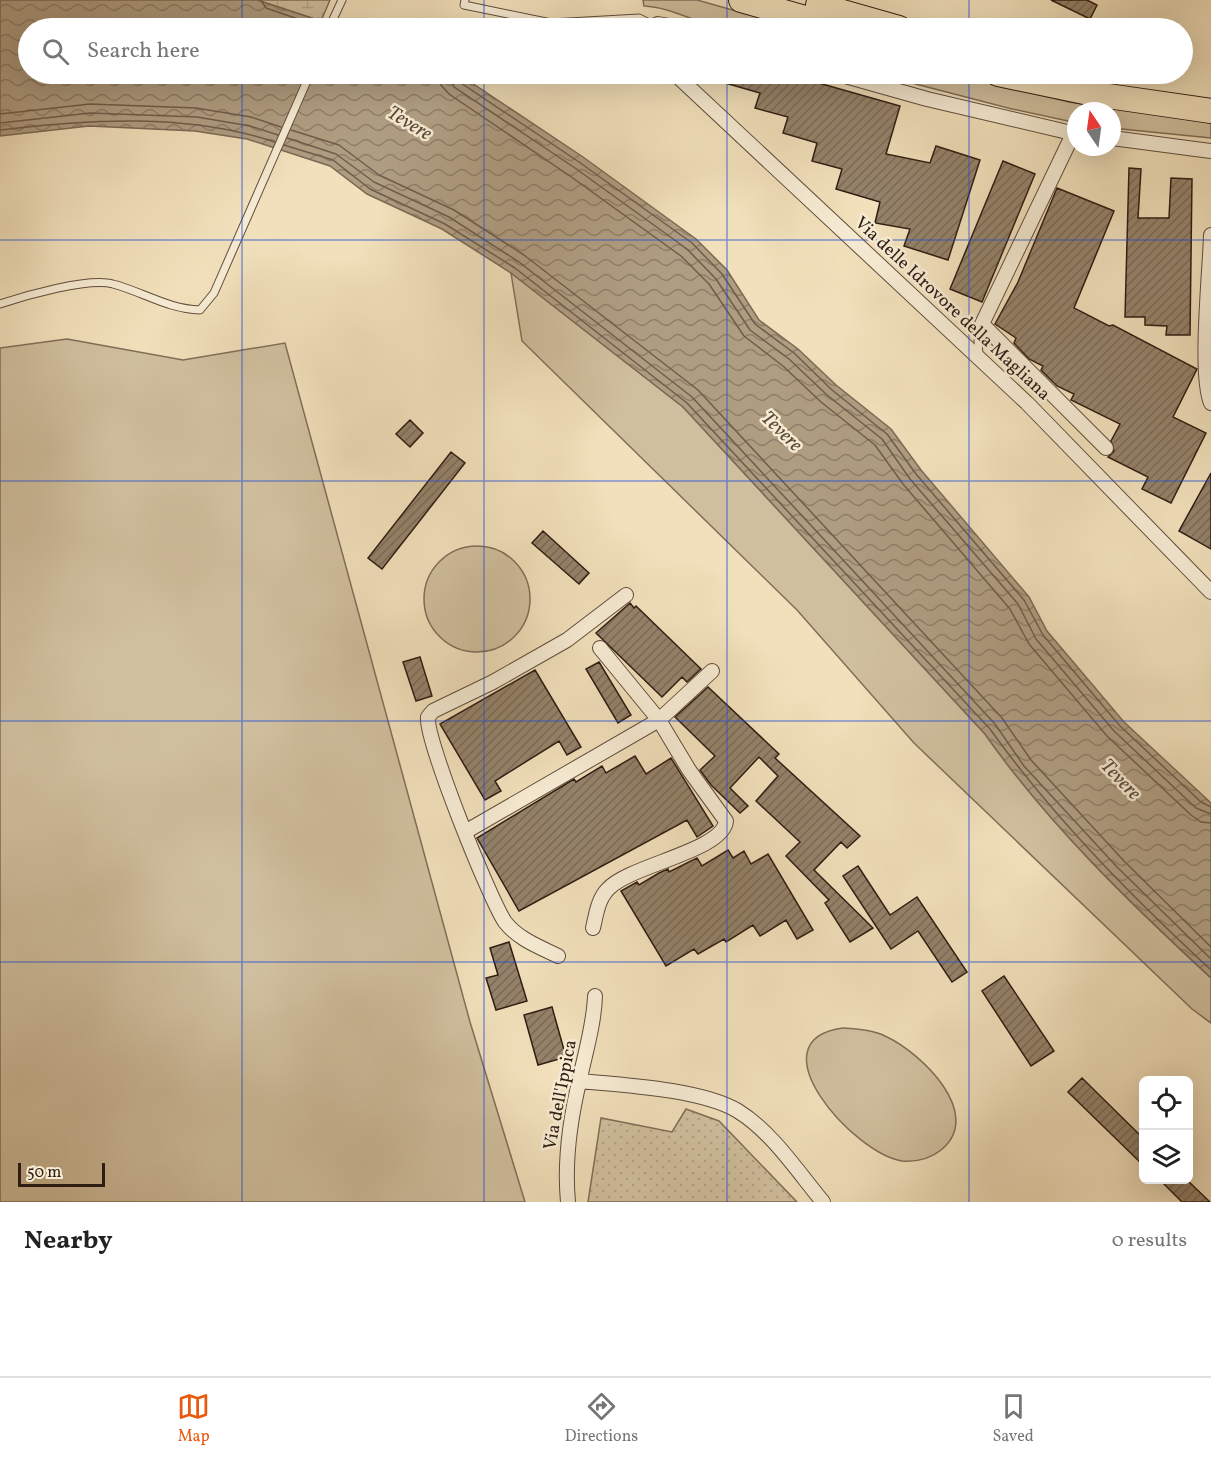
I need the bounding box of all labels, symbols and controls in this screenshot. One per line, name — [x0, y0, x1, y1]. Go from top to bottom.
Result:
search box — [18, 18, 1193, 84]
icon: search — [39, 35, 72, 68]
text: Search here — [87, 36, 200, 67]
water label: Tevere — [381, 100, 437, 149]
north arrow — [1067, 102, 1121, 156]
street label: Via delle Idrovore della Magliana — [849, 211, 1055, 407]
water label: Tevere — [754, 405, 808, 459]
water label: Tevere — [1093, 753, 1147, 807]
street label: Via dell'Ippica — [538, 1038, 584, 1152]
map controls — [1139, 1076, 1193, 1184]
button: locate — [1139, 1076, 1193, 1130]
button: layers — [1139, 1130, 1193, 1184]
scale bar — [18, 1160, 105, 1188]
text: 50 m — [27, 1162, 61, 1184]
text: Nearby — [24, 1223, 113, 1259]
text: 0 results — [1112, 1227, 1187, 1255]
tab: Map — [177, 1390, 210, 1448]
tab: Directions — [565, 1390, 638, 1448]
tab: Saved — [993, 1390, 1034, 1448]

